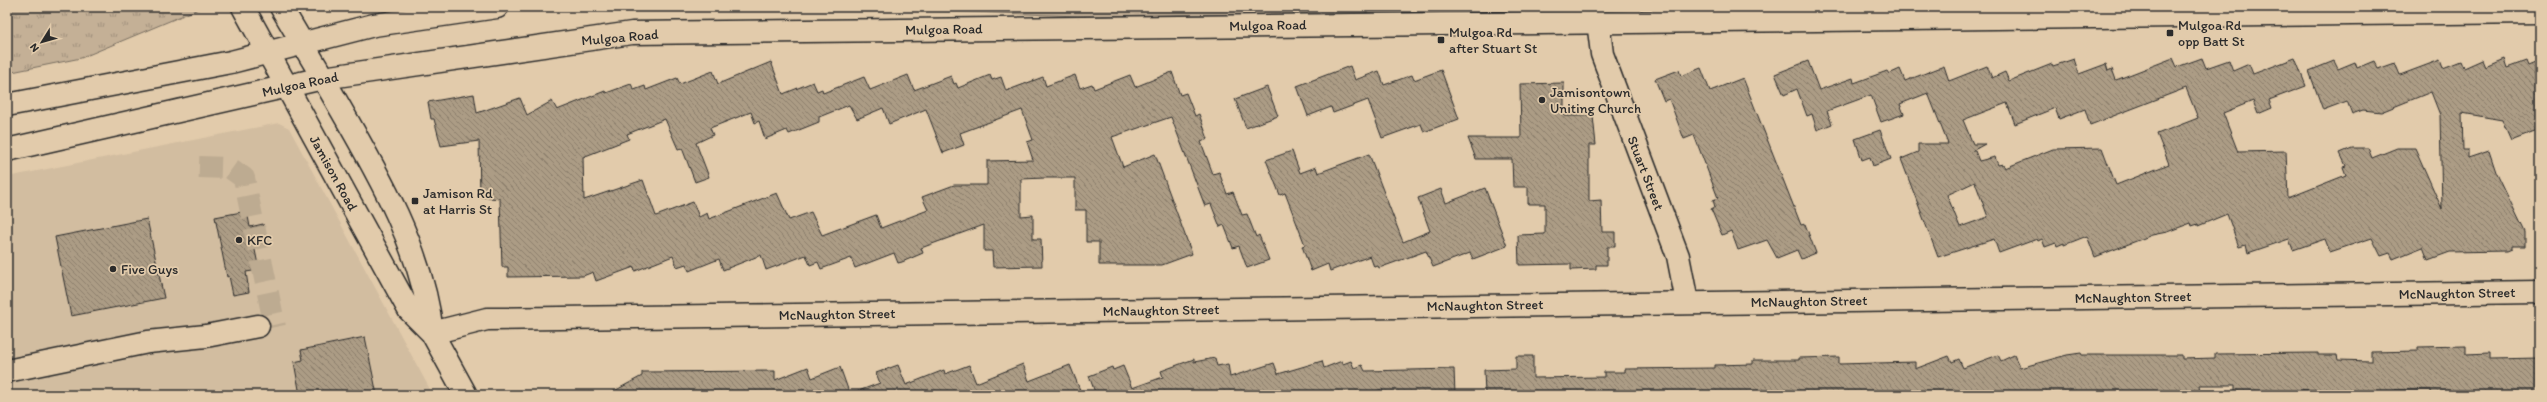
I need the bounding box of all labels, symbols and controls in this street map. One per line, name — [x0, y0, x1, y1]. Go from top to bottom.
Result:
street label: Mulgoa Road — [1229, 16, 1307, 35]
place label: Mulgoa Rd opp Batt St — [2178, 17, 2245, 50]
street label: Mulgoa Road — [905, 20, 983, 39]
north arrow — [22, 22, 62, 62]
place label: Mulgoa Rd after Stuart St — [1449, 24, 1537, 57]
street label: Mulgoa Road — [581, 26, 660, 49]
marker: Mulgoa Rd opp Batt St — [2165, 28, 2175, 38]
marker: Mulgoa Rd after Stuart St — [1436, 35, 1446, 45]
text: N — [27, 41, 42, 55]
street label: Mulgoa Road — [260, 68, 340, 101]
place label: Jamisontown Uniting Church — [1550, 84, 1641, 117]
marker: Jamisontown Uniting Church — [1537, 95, 1547, 105]
street label: Jamison Road — [306, 132, 361, 214]
street label: Stuart Street — [1624, 134, 1668, 213]
place label: Jamison Rd at Harris St — [423, 185, 493, 218]
marker: Jamison Rd at Harris St — [410, 196, 420, 206]
place label: KFC — [247, 232, 272, 249]
marker: KFC — [234, 235, 244, 245]
place label: Five Guys — [121, 261, 178, 278]
marker: Five Guys — [108, 264, 118, 274]
street label: McNaughton Street — [2398, 284, 2516, 303]
street label: McNaughton Street — [2074, 288, 2192, 307]
street label: McNaughton Street — [1750, 292, 1868, 311]
street label: McNaughton Street — [1426, 296, 1544, 315]
street label: McNaughton Street — [1102, 301, 1220, 320]
street label: McNaughton Street — [778, 305, 896, 324]

